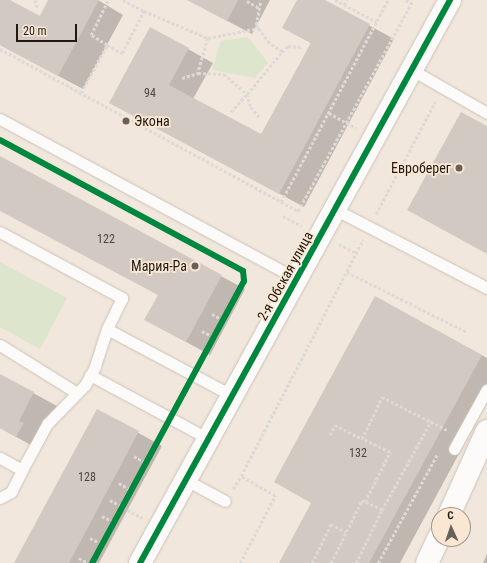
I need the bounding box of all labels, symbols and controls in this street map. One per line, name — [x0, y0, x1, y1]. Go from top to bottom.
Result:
scale bar — [18, 16, 79, 42]
text: 20 m — [23, 24, 47, 38]
house number: 94 — [144, 87, 156, 101]
place label: Экона — [134, 113, 170, 129]
marker: Экона — [121, 116, 131, 126]
place label: Евроберег — [391, 160, 451, 176]
marker: Евроберег — [454, 163, 464, 173]
street label: 2-я Обская улица — [254, 229, 316, 323]
house number: 122 — [97, 233, 115, 247]
place label: Мария-Ра — [131, 258, 187, 274]
marker: Мария-Ра — [190, 261, 200, 271]
house number: 132 — [349, 447, 367, 461]
house number: 128 — [78, 471, 96, 485]
north arrow — [431, 507, 471, 547]
text: С — [447, 509, 454, 522]

